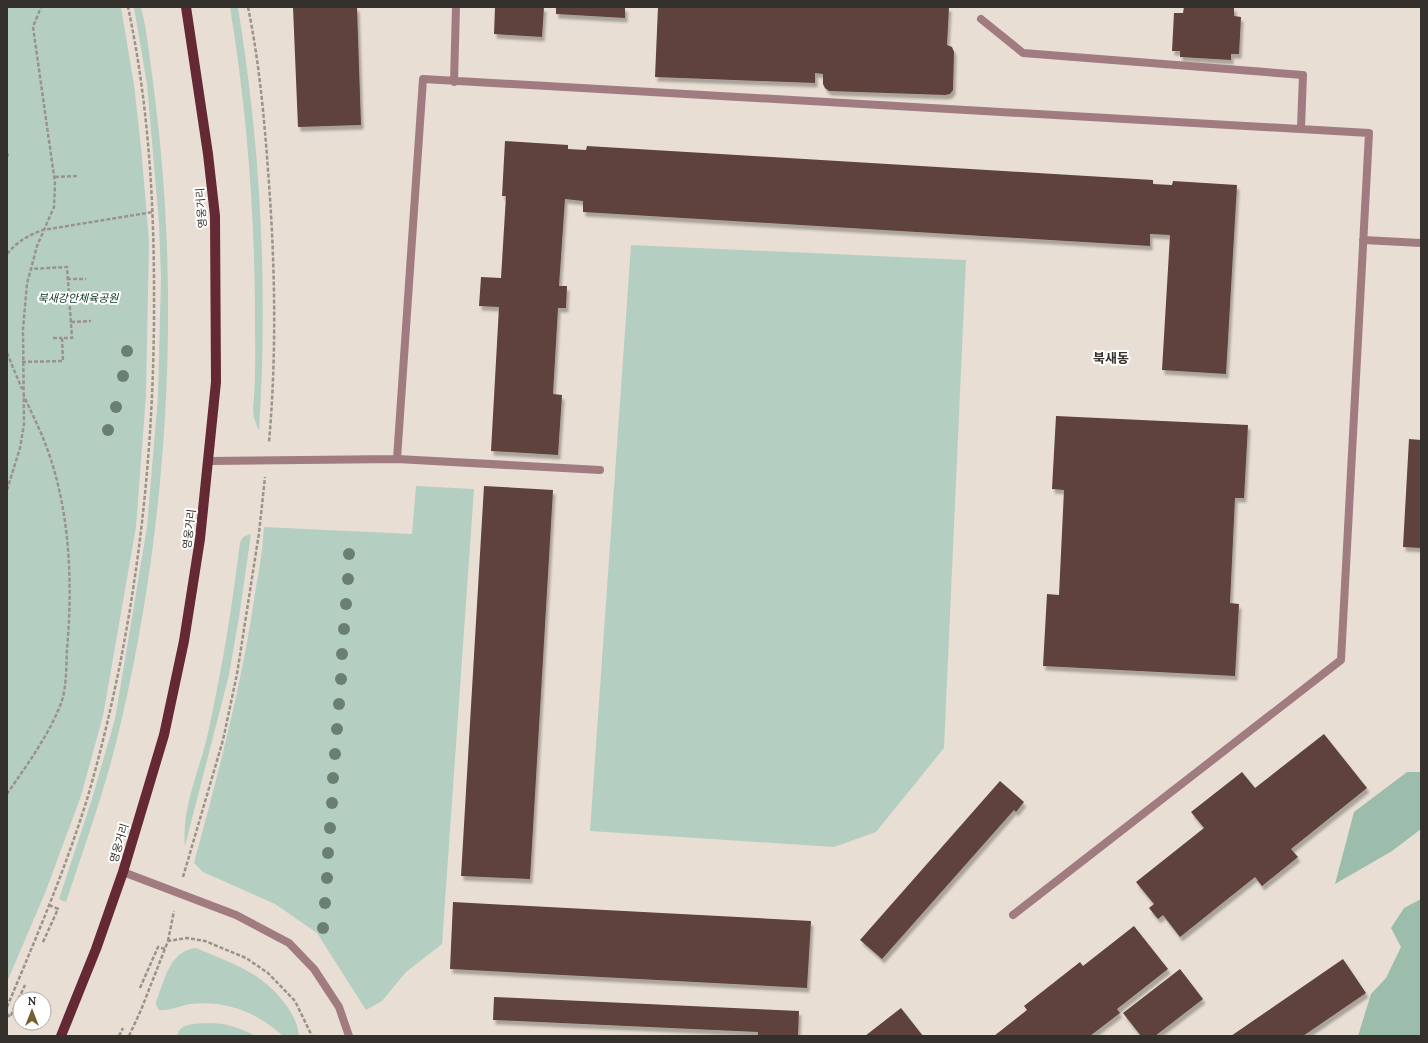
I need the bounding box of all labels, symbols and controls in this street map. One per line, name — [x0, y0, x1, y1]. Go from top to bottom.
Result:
street label: 영웅거리 — [193, 187, 209, 229]
park label: 북새강안체육공원 — [38, 291, 119, 305]
district label: 북새동 — [1093, 350, 1129, 367]
street label: 영웅거리 — [180, 508, 198, 550]
street label: 영웅거리 — [106, 822, 132, 864]
north arrow — [12, 991, 52, 1031]
text: N — [28, 994, 37, 1008]

